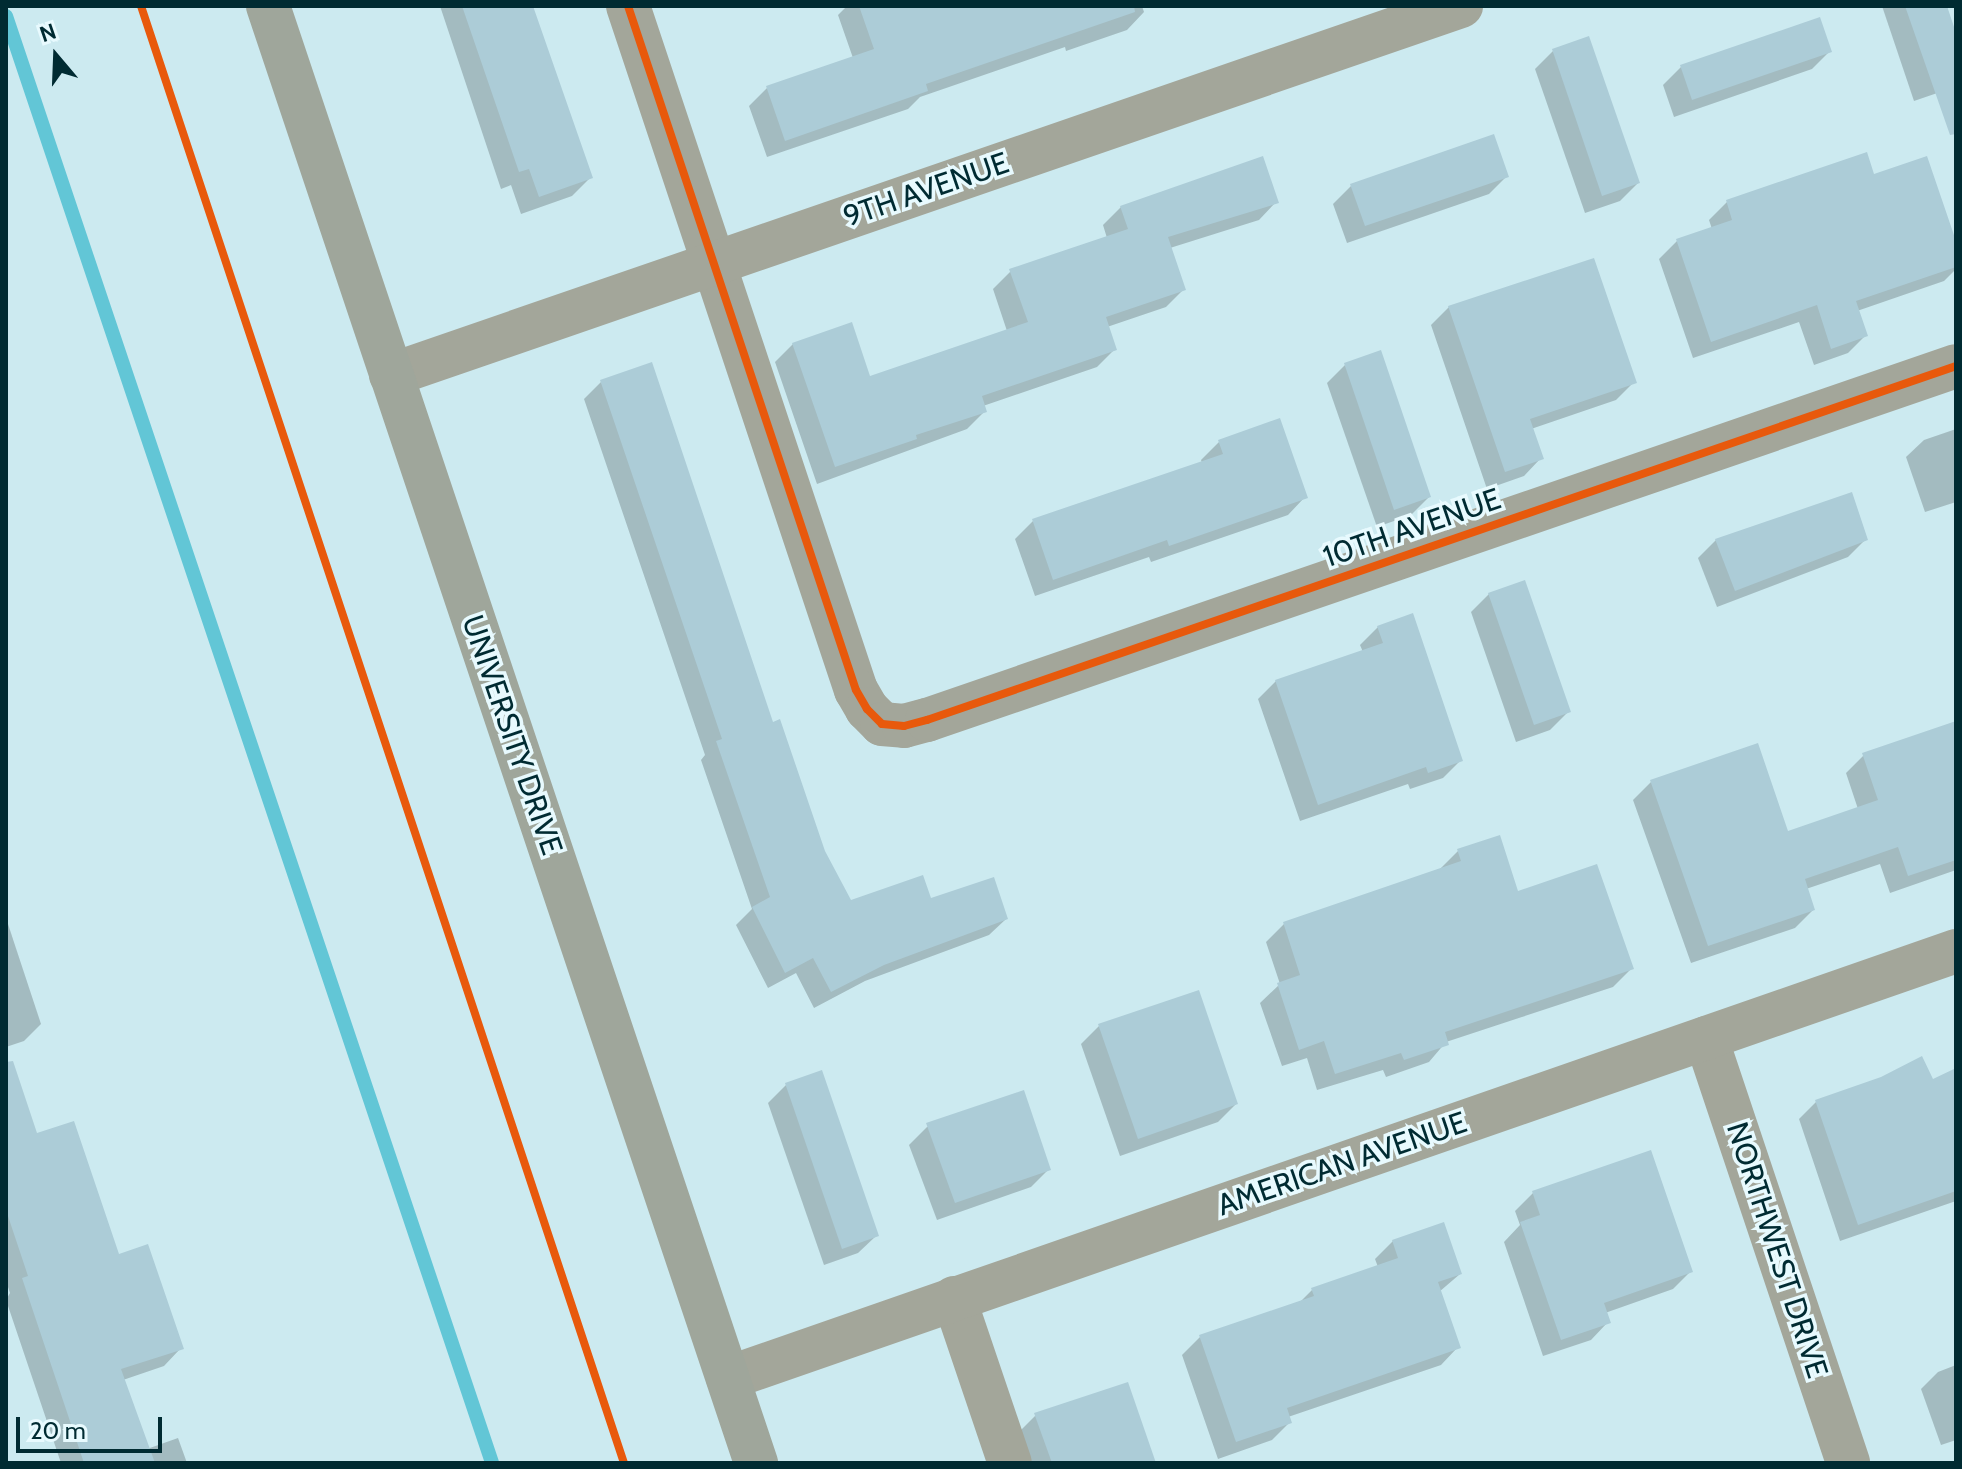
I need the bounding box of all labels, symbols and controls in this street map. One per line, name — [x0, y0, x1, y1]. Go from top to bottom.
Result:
north arrow — [16, 16, 96, 96]
text: N — [36, 18, 60, 48]
street label: 9TH AVENUE — [839, 145, 1013, 235]
street label: 10TH AVENUE — [1318, 481, 1506, 575]
street label: UNIVERSITY DRIVE — [454, 611, 570, 859]
street label: AMERICAN AVENUE — [1213, 1104, 1471, 1224]
street label: NORTHWEST DRIVE — [1719, 1118, 1835, 1382]
scale bar — [20, 1401, 166, 1451]
text: 20 m — [30, 1416, 86, 1445]

